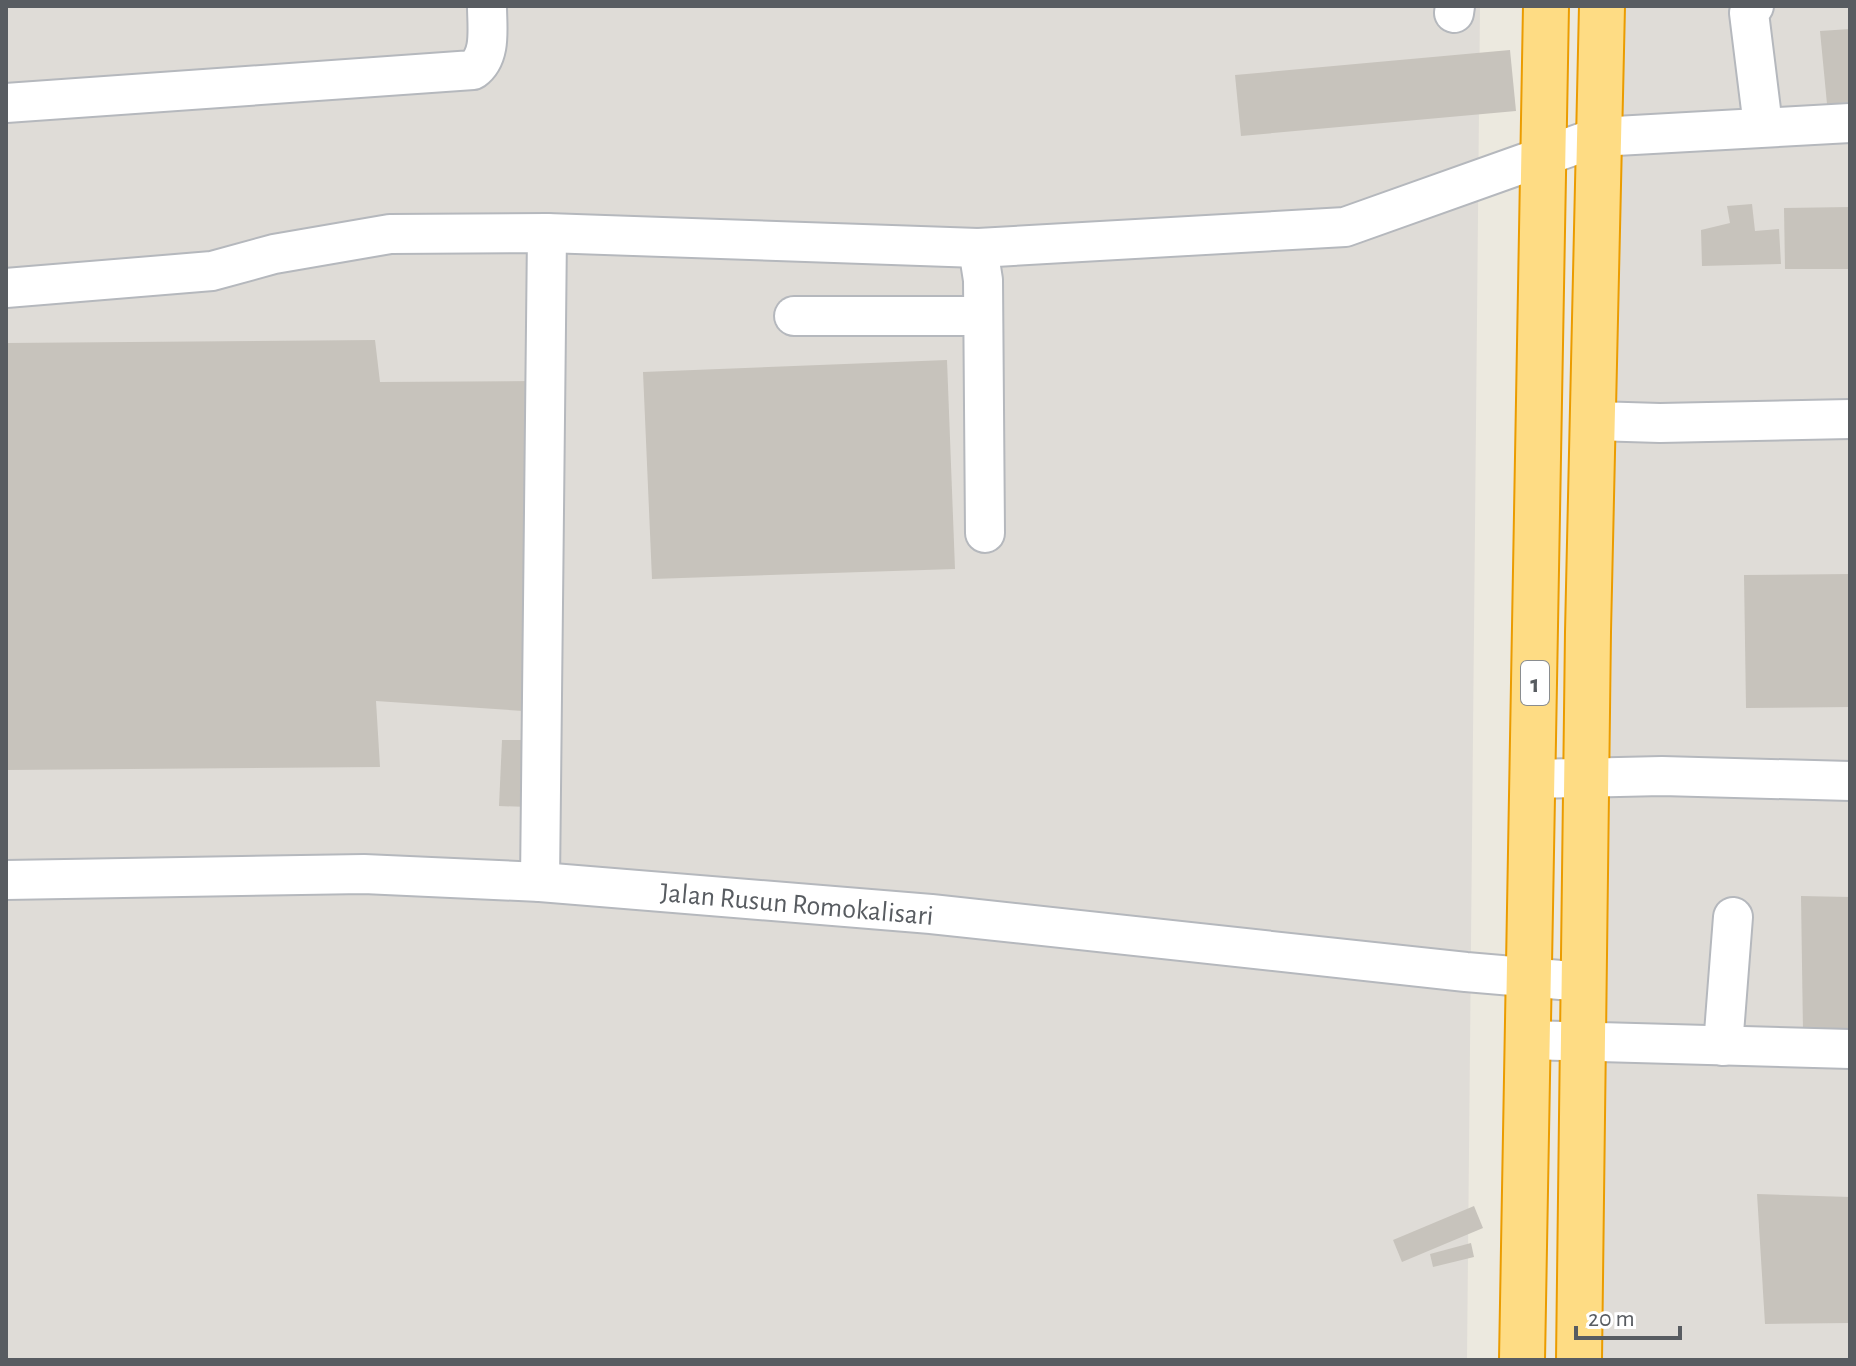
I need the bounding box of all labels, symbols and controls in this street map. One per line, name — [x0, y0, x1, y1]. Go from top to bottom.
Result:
road number: 1 — [1521, 661, 1549, 705]
street label: Jalan Rusun Romokalisari — [659, 879, 935, 931]
scale bar — [1576, 1290, 1680, 1340]
text: 20 m — [1588, 1307, 1635, 1331]

